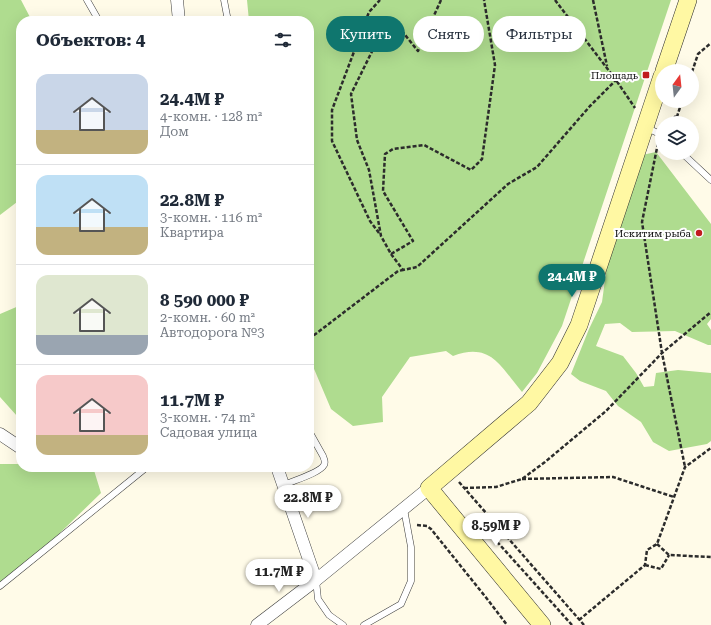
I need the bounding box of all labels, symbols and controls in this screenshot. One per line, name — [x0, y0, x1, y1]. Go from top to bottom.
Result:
chip: Купить — [326, 16, 405, 52]
chip: Снять — [413, 16, 484, 52]
chip: Фильтры — [492, 16, 586, 52]
icon: filters — [272, 29, 294, 51]
text: Объектов: 4 — [36, 30, 145, 50]
north arrow — [655, 64, 699, 108]
map controls — [655, 64, 699, 160]
place label: Площадь — [591, 70, 639, 81]
marker: Площадь — [641, 70, 651, 80]
text: 24.4M ₽ — [160, 89, 224, 109]
icon: home — [68, 90, 116, 138]
text: 4-комн. · 128 m² — [160, 109, 262, 124]
button: layers — [655, 116, 699, 160]
text: Дом — [160, 124, 189, 139]
text: 22.8M ₽ — [160, 190, 224, 210]
icon: home — [68, 191, 116, 239]
text: 3-комн. · 116 m² — [160, 210, 262, 225]
text: Квартира — [160, 225, 224, 240]
place label: Искитим рыба — [615, 228, 692, 239]
marker: Искитим рыба — [694, 228, 704, 238]
pin: 24.4M ₽ — [535, 264, 609, 298]
text: 24.4M ₽ — [547, 269, 597, 284]
text: 8 590 000 ₽ — [160, 290, 249, 310]
icon: home — [68, 291, 116, 339]
text: 2-комн. · 60 m² — [160, 310, 255, 325]
text: Автодорога №3 — [160, 325, 265, 340]
text: 11.7M ₽ — [160, 390, 224, 410]
icon: home — [68, 391, 116, 439]
text: 3-комн. · 74 m² — [160, 410, 255, 425]
text: Садовая улица — [160, 425, 257, 440]
pin: 22.8M ₽ — [271, 485, 345, 519]
text: 22.8M ₽ — [283, 490, 333, 505]
pin: 8.59M ₽ — [459, 513, 533, 547]
text: 8.59M ₽ — [471, 518, 521, 533]
pin: 11.7M ₽ — [242, 559, 316, 593]
text: 11.7M ₽ — [254, 564, 304, 579]

